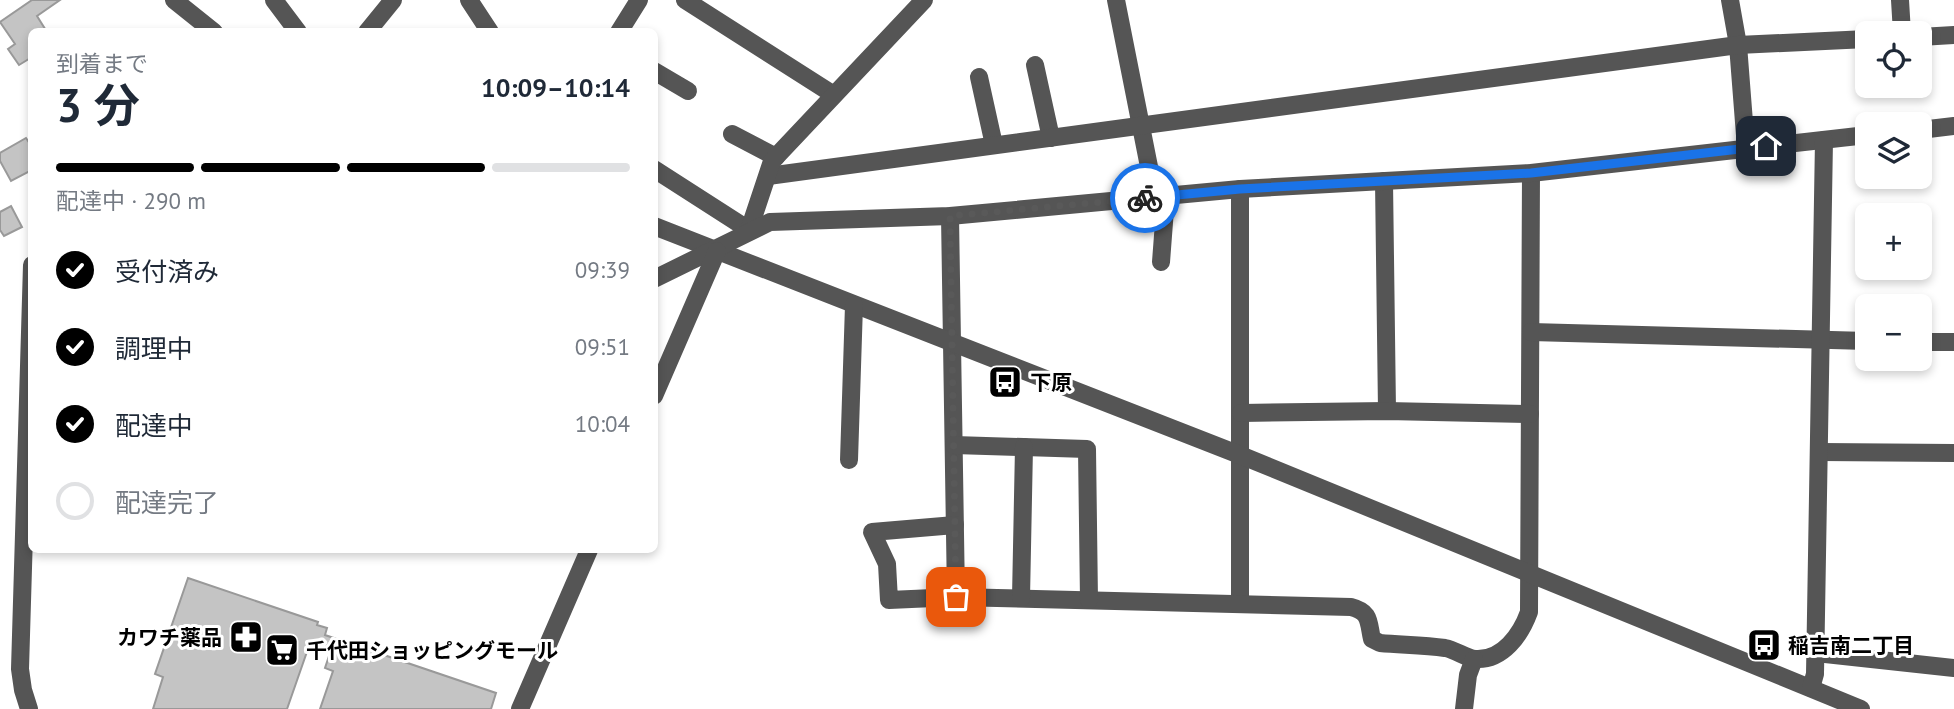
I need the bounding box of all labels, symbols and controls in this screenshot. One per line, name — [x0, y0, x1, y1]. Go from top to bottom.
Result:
map controls — [1855, 21, 1932, 371]
button: locate — [1855, 21, 1932, 98]
text: 到着まで — [56, 49, 148, 78]
text: 10:09–10:14 — [481, 71, 630, 104]
text: 3 分 — [56, 75, 140, 135]
button: layers — [1855, 112, 1932, 189]
pin — [1736, 116, 1796, 176]
icon: home — [1747, 127, 1785, 165]
courier — [1110, 163, 1180, 233]
icon: bike — [1126, 179, 1164, 217]
text: 配達中 · 290 m — [56, 186, 206, 215]
button: + — [1855, 203, 1932, 280]
icon: check — [56, 251, 94, 289]
text: 受付済み — [115, 255, 219, 288]
text: 09:39 — [575, 255, 630, 284]
button: − — [1855, 294, 1932, 371]
icon: check — [56, 328, 94, 366]
text: 調理中 — [115, 332, 193, 365]
text: 09:51 — [575, 332, 630, 361]
bus stop icon: 下原 — [986, 363, 1024, 401]
place label: 下原 — [1030, 369, 1072, 396]
icon: check — [56, 405, 94, 443]
text: 配達中 — [115, 409, 193, 442]
text: 10:04 — [575, 409, 630, 438]
text: 配達完了 — [115, 486, 219, 519]
pin — [926, 567, 986, 627]
icon: bag — [937, 578, 975, 616]
pharmacy icon: カワチ薬品 — [227, 618, 265, 656]
place label: カワチ薬品 — [117, 624, 222, 651]
bus stop icon: 稲吉南二丁目 — [1745, 626, 1783, 664]
supermarket icon: 千代田ショッピングモール — [263, 631, 301, 669]
place label: 稲吉南二丁目 — [1788, 632, 1914, 659]
place label: 千代田ショッピングモール — [306, 637, 558, 664]

